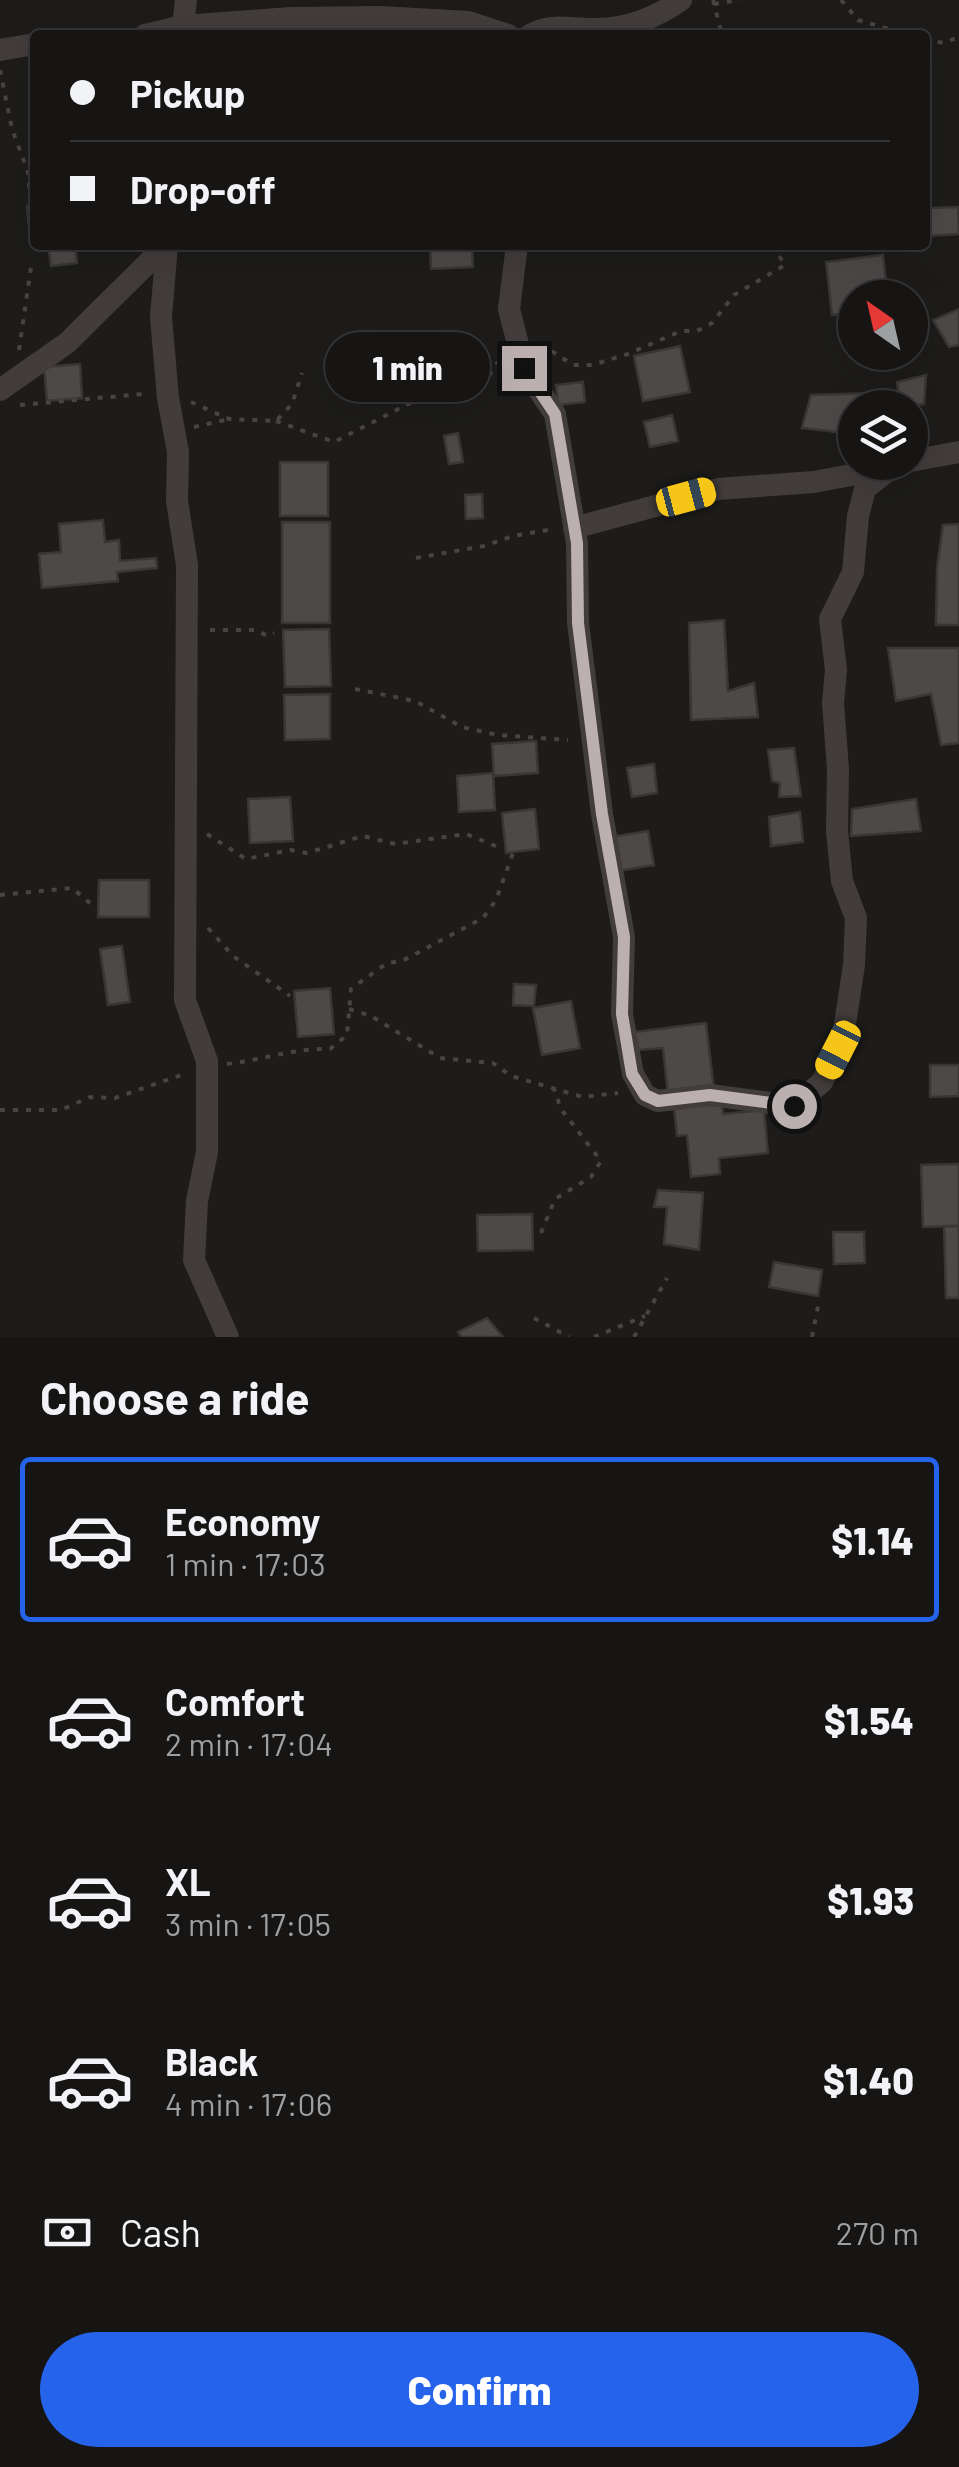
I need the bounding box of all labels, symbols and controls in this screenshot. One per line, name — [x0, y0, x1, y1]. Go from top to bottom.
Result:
text: Pickup — [130, 70, 245, 116]
text: Drop-off — [130, 166, 276, 212]
north arrow — [838, 280, 928, 370]
map controls — [838, 280, 928, 480]
callout: 1 min — [324, 333, 489, 403]
route end — [502, 346, 547, 391]
text: 1 min — [372, 348, 443, 386]
button: layers — [838, 390, 928, 480]
car — [653, 475, 719, 519]
car — [811, 1016, 865, 1084]
route start — [772, 1084, 817, 1129]
text: Choose a ride — [40, 1370, 310, 1424]
icon: car — [45, 1495, 135, 1585]
text: Economy — [165, 1498, 320, 1544]
text: $1.14 — [831, 1517, 914, 1563]
text: 1 min · 17:03 — [165, 1544, 326, 1582]
icon: car — [45, 1675, 135, 1765]
text: Comfort — [165, 1678, 305, 1724]
text: $1.54 — [824, 1697, 914, 1743]
text: 2 min · 17:04 — [165, 1724, 333, 1762]
icon: car — [45, 1855, 135, 1945]
text: XL — [165, 1858, 211, 1904]
text: $1.93 — [827, 1877, 914, 1923]
text: 3 min · 17:05 — [165, 1904, 331, 1942]
icon: car — [45, 2035, 135, 2125]
text: Black — [165, 2038, 259, 2084]
text: $1.40 — [823, 2057, 914, 2103]
text: 4 min · 17:06 — [165, 2084, 332, 2122]
icon: cash — [40, 2205, 95, 2260]
text: Cash — [120, 2209, 201, 2255]
text: 270 m — [836, 2213, 919, 2251]
button: Confirm — [40, 2332, 919, 2447]

